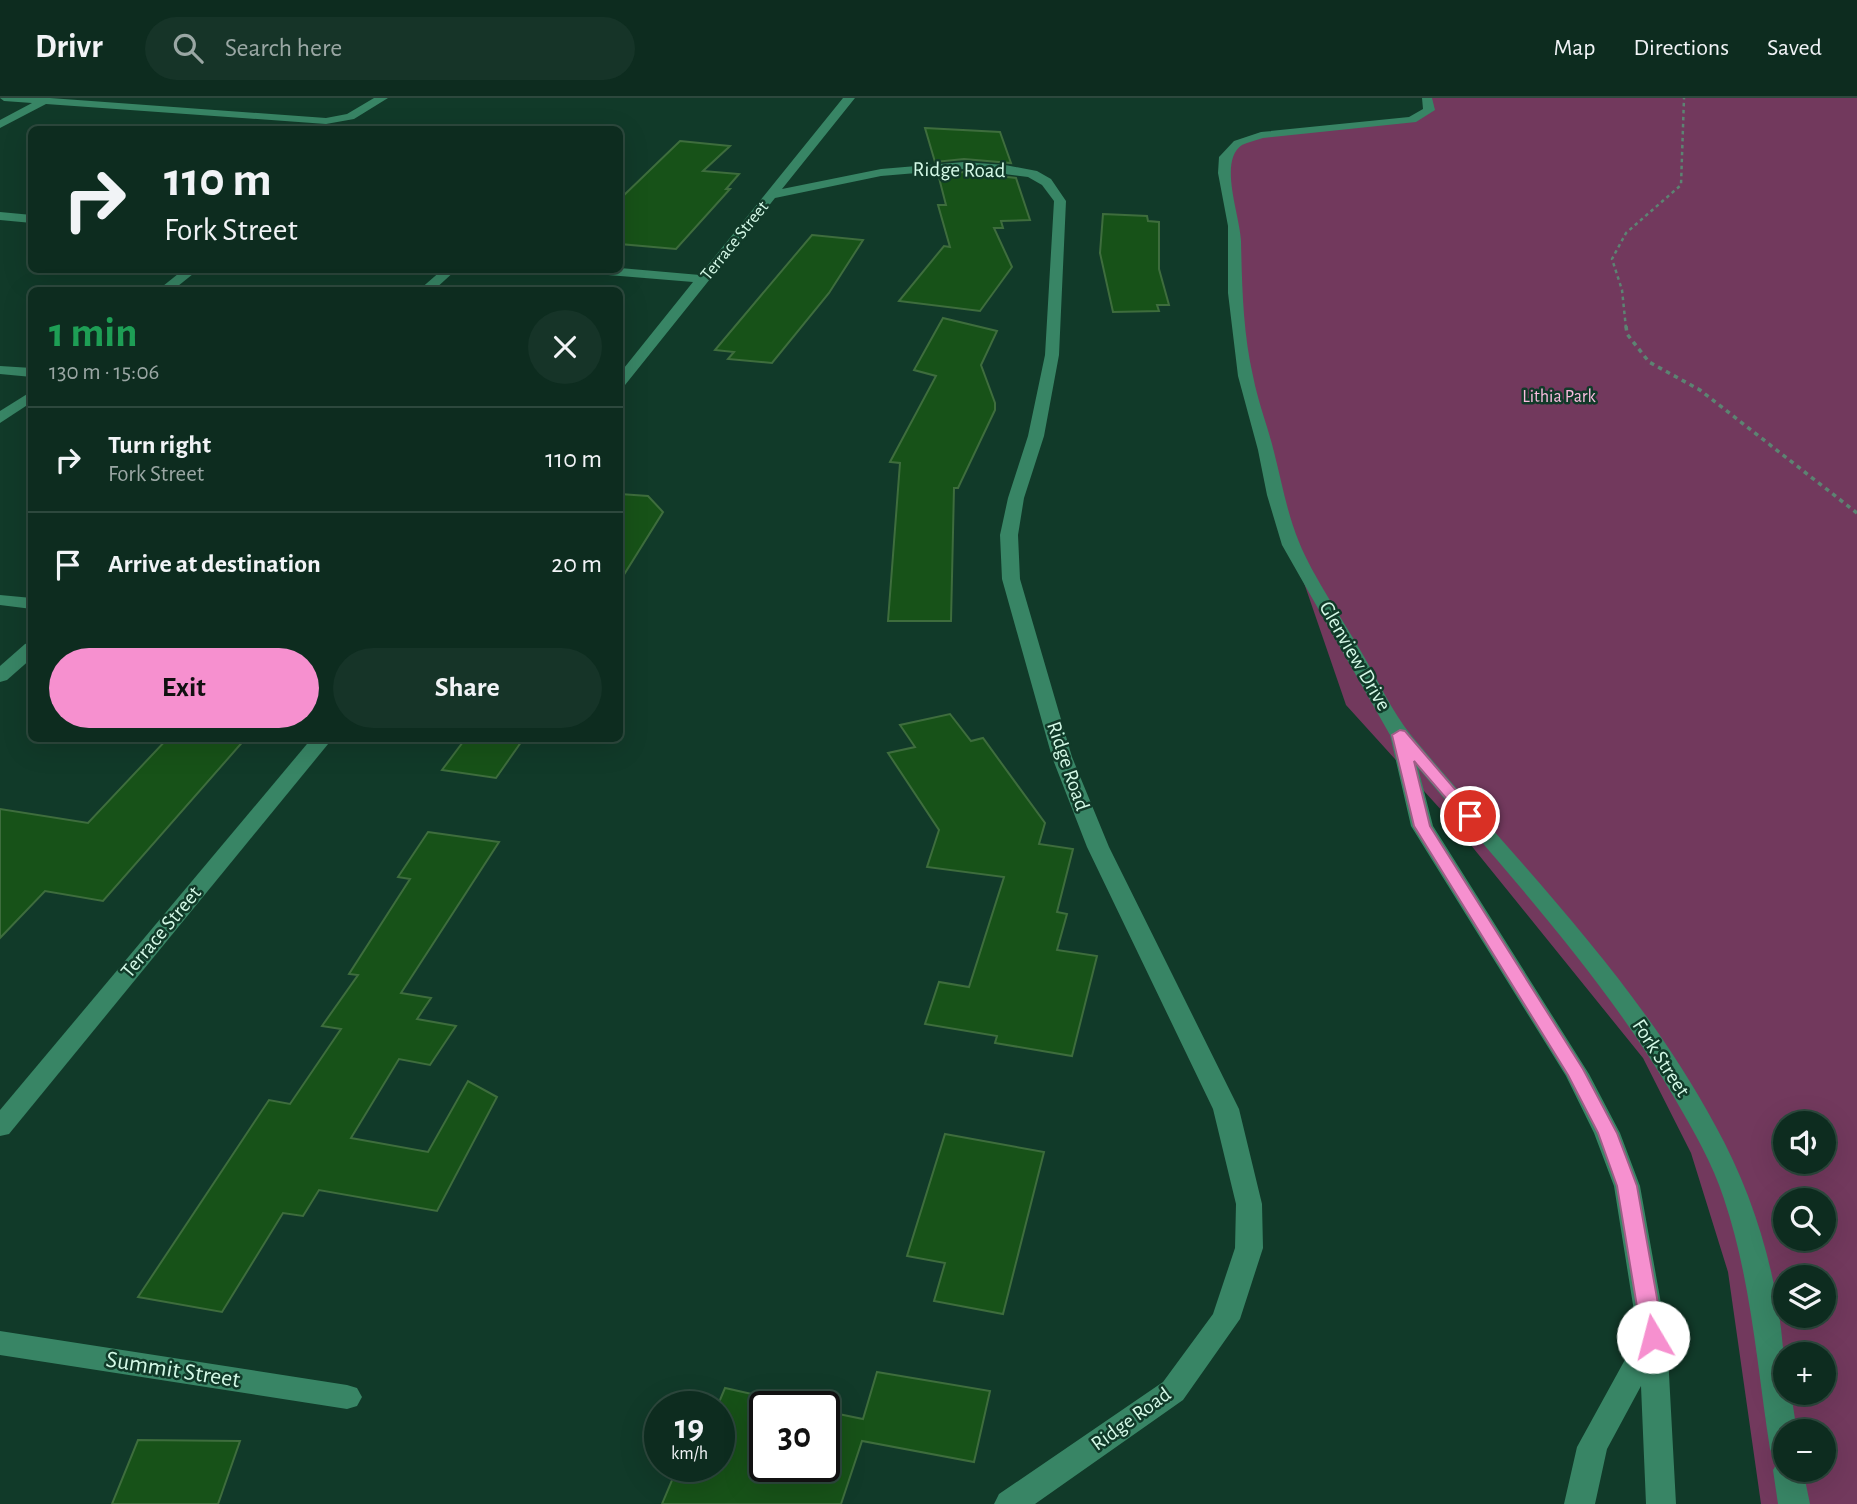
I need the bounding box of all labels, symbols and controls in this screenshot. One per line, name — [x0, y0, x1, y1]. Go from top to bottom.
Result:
search box — [145, 17, 635, 80]
icon: search — [169, 29, 207, 67]
text: Drivr — [35, 31, 103, 64]
text: Search here — [225, 35, 342, 61]
text: Map — [1553, 36, 1595, 60]
text: Directions — [1633, 36, 1729, 60]
text: Saved — [1767, 36, 1822, 60]
icon: right — [49, 154, 140, 245]
text: 110 m — [164, 156, 272, 205]
street label: Ridge Road — [912, 159, 1006, 181]
street label: Terrace Street — [698, 198, 772, 284]
text: Fork Street — [164, 214, 298, 246]
button: close — [528, 310, 602, 384]
text: 1 min — [49, 312, 138, 354]
text: 130 m · 15:06 — [49, 361, 159, 384]
park label: Lithia Park — [1522, 388, 1597, 406]
text: Turn right — [108, 432, 211, 458]
icon: right — [49, 441, 87, 479]
text: 110 m — [545, 446, 602, 472]
text: Fork Street — [108, 463, 204, 486]
icon: arrive — [49, 546, 87, 584]
text: Arrive at destination — [108, 551, 321, 577]
text: 20 m — [551, 551, 602, 577]
street label: Glenview Drive — [1315, 598, 1395, 714]
button: Exit — [49, 648, 319, 728]
button: Share — [333, 648, 602, 728]
street label: Ridge Road — [1043, 719, 1093, 813]
pin — [1440, 786, 1500, 846]
icon: arrive — [1451, 797, 1489, 835]
street label: Terrace Street — [117, 882, 205, 982]
street label: Fork Street — [1628, 1015, 1694, 1101]
map controls — [1773, 1111, 1836, 1482]
button: sound — [1773, 1111, 1836, 1174]
button: search — [1773, 1188, 1836, 1251]
button: layers — [1773, 1265, 1836, 1328]
position arrow — [1616, 1300, 1690, 1374]
button: + — [1773, 1342, 1836, 1405]
street label: Summit Street — [104, 1348, 242, 1392]
street label: Ridge Road — [1087, 1383, 1175, 1455]
speed limit sign: 30 — [749, 1391, 840, 1482]
text: 19 — [675, 1410, 704, 1445]
button: − — [1773, 1419, 1836, 1482]
text: km/h — [671, 1445, 708, 1463]

